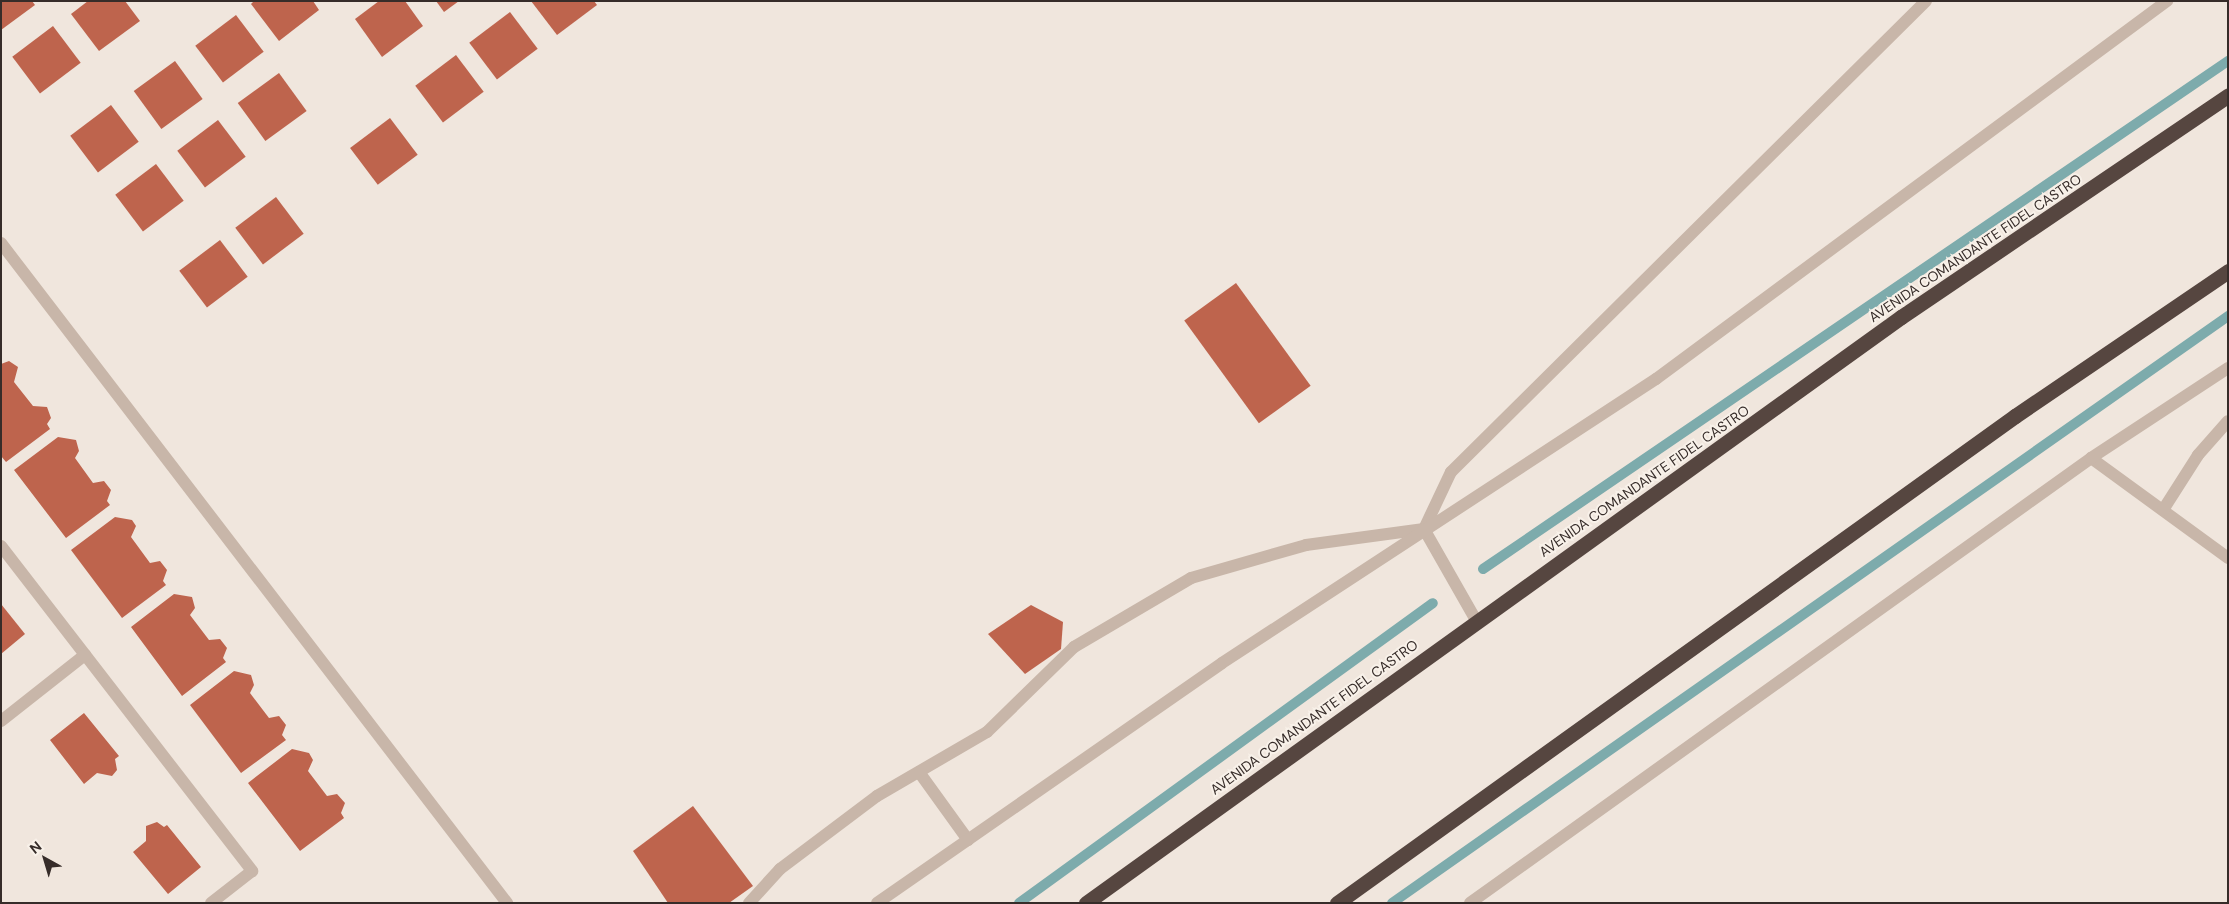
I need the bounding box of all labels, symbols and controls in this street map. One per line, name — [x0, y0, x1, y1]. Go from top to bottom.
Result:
street label: AVENIDA COMANDANTE FIDEL CASTRO — [1866, 170, 2084, 326]
street label: AVENIDA COMANDANTE FIDEL CASTRO — [1536, 402, 1752, 560]
street label: AVENIDA COMANDANTE FIDEL CASTRO — [1207, 636, 1421, 798]
north arrow — [20, 834, 70, 884]
text: N — [26, 837, 45, 858]

